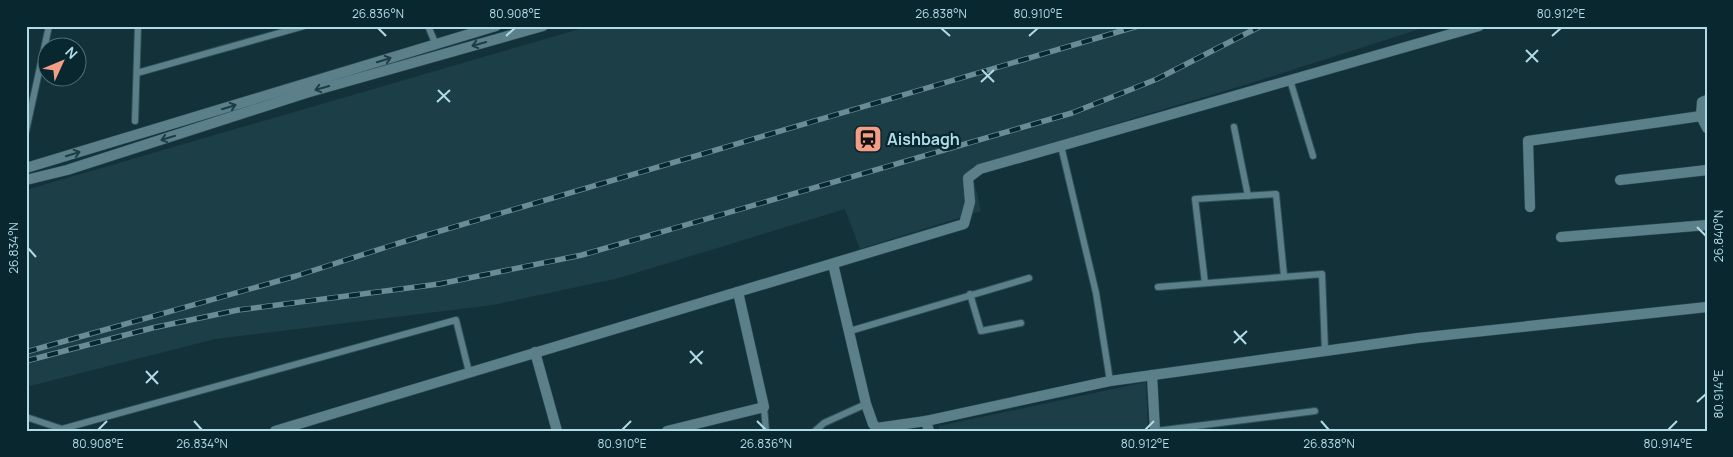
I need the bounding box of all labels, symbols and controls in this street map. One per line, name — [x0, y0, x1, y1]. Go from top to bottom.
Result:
text: 26.836°N — [352, 5, 404, 22]
text: 80.908°E — [489, 5, 541, 22]
text: 26.838°N — [915, 5, 967, 22]
text: 80.910°E — [1013, 5, 1063, 22]
text: 80.912°E — [1537, 5, 1585, 22]
north arrow — [38, 38, 88, 88]
one-way arrow — [471, 40, 487, 50]
text: N — [61, 42, 82, 63]
one-way arrow — [376, 55, 392, 65]
one-way arrow — [315, 84, 331, 94]
one-way arrow — [220, 101, 236, 111]
station icon: Aishbagh — [853, 124, 883, 154]
place label: Aishbagh — [887, 128, 960, 150]
one-way arrow — [160, 134, 176, 143]
one-way arrow — [65, 148, 81, 158]
text: 26.840°N — [1710, 210, 1727, 262]
text: 26.834°N — [5, 222, 22, 274]
text: 80.914°E — [1710, 369, 1727, 418]
text: 80.908°E — [72, 435, 124, 452]
text: 26.834°N — [176, 435, 228, 452]
text: 80.910°E — [597, 435, 647, 452]
text: 26.836°N — [740, 435, 792, 452]
text: 80.912°E — [1121, 435, 1169, 452]
text: 26.838°N — [1303, 435, 1355, 452]
text: 80.914°E — [1644, 435, 1693, 452]

